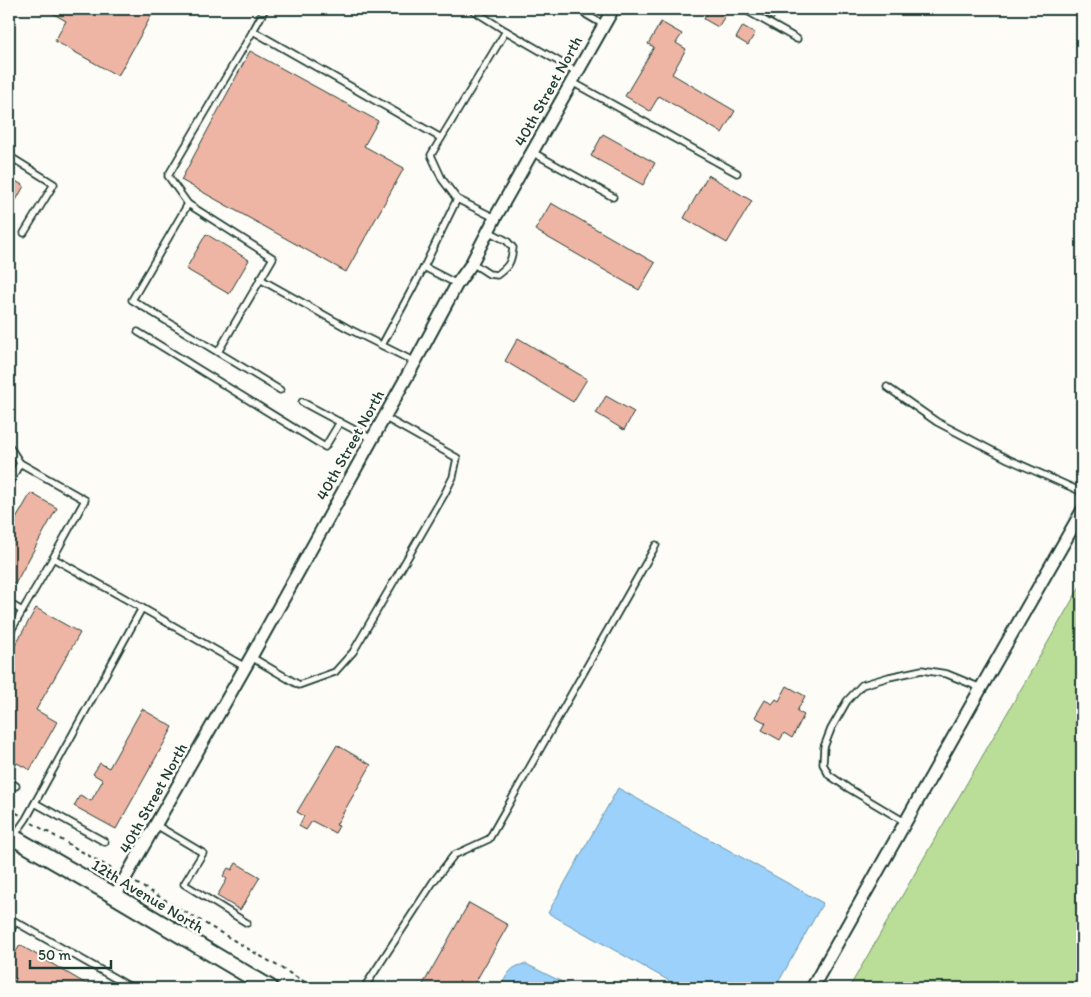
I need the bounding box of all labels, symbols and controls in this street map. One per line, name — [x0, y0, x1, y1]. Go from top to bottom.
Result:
street label: 40th Street North — [510, 33, 586, 149]
street label: 40th Street North — [312, 387, 388, 503]
street label: 40th Street North — [115, 740, 191, 856]
street label: 12th Avenue North — [88, 855, 208, 937]
scale bar — [30, 937, 111, 969]
text: 50 m — [38, 946, 71, 964]

